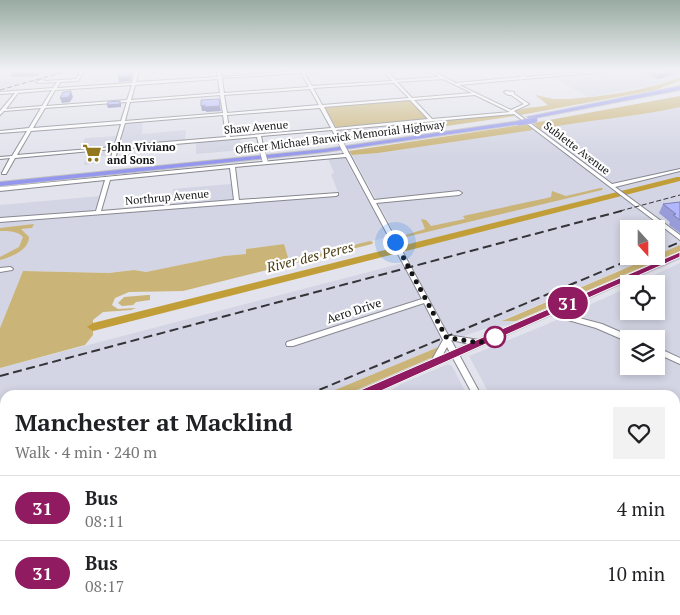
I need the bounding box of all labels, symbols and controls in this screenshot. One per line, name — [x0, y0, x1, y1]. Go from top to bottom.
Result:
street label: Shaw Avenue — [223, 117, 289, 137]
street label: Officer Michael Barwick Memorial Highway — [234, 117, 446, 157]
street label: Sublette Avenue — [541, 119, 613, 178]
place label: John Viviano and Sons — [107, 140, 176, 167]
supermarket icon: John Viviano and Sons — [81, 142, 103, 164]
street label: Northrup Avenue — [124, 186, 210, 208]
north arrow — [620, 220, 665, 265]
map controls — [620, 220, 665, 375]
your location — [383, 230, 408, 255]
water label: River des Peres — [263, 237, 355, 277]
button: locate — [620, 275, 665, 320]
line badge: 31 — [546, 287, 590, 319]
text: 31 — [558, 291, 578, 315]
street label: Aero Drive — [325, 295, 383, 326]
unlabelled marker — [484, 326, 506, 348]
button: layers — [620, 330, 665, 375]
text: Manchester at Macklind — [15, 406, 293, 438]
button: heart — [613, 407, 665, 459]
text: Walk · 4 min · 240 m — [15, 441, 157, 463]
text: Bus — [85, 485, 118, 510]
text: 31 — [32, 496, 53, 520]
text: 4 min — [617, 496, 665, 521]
text: 08:11 — [85, 510, 124, 532]
text: Bus — [85, 550, 118, 575]
text: 31 — [32, 561, 53, 585]
text: 10 min — [607, 561, 665, 586]
text: 08:17 — [85, 575, 124, 597]

